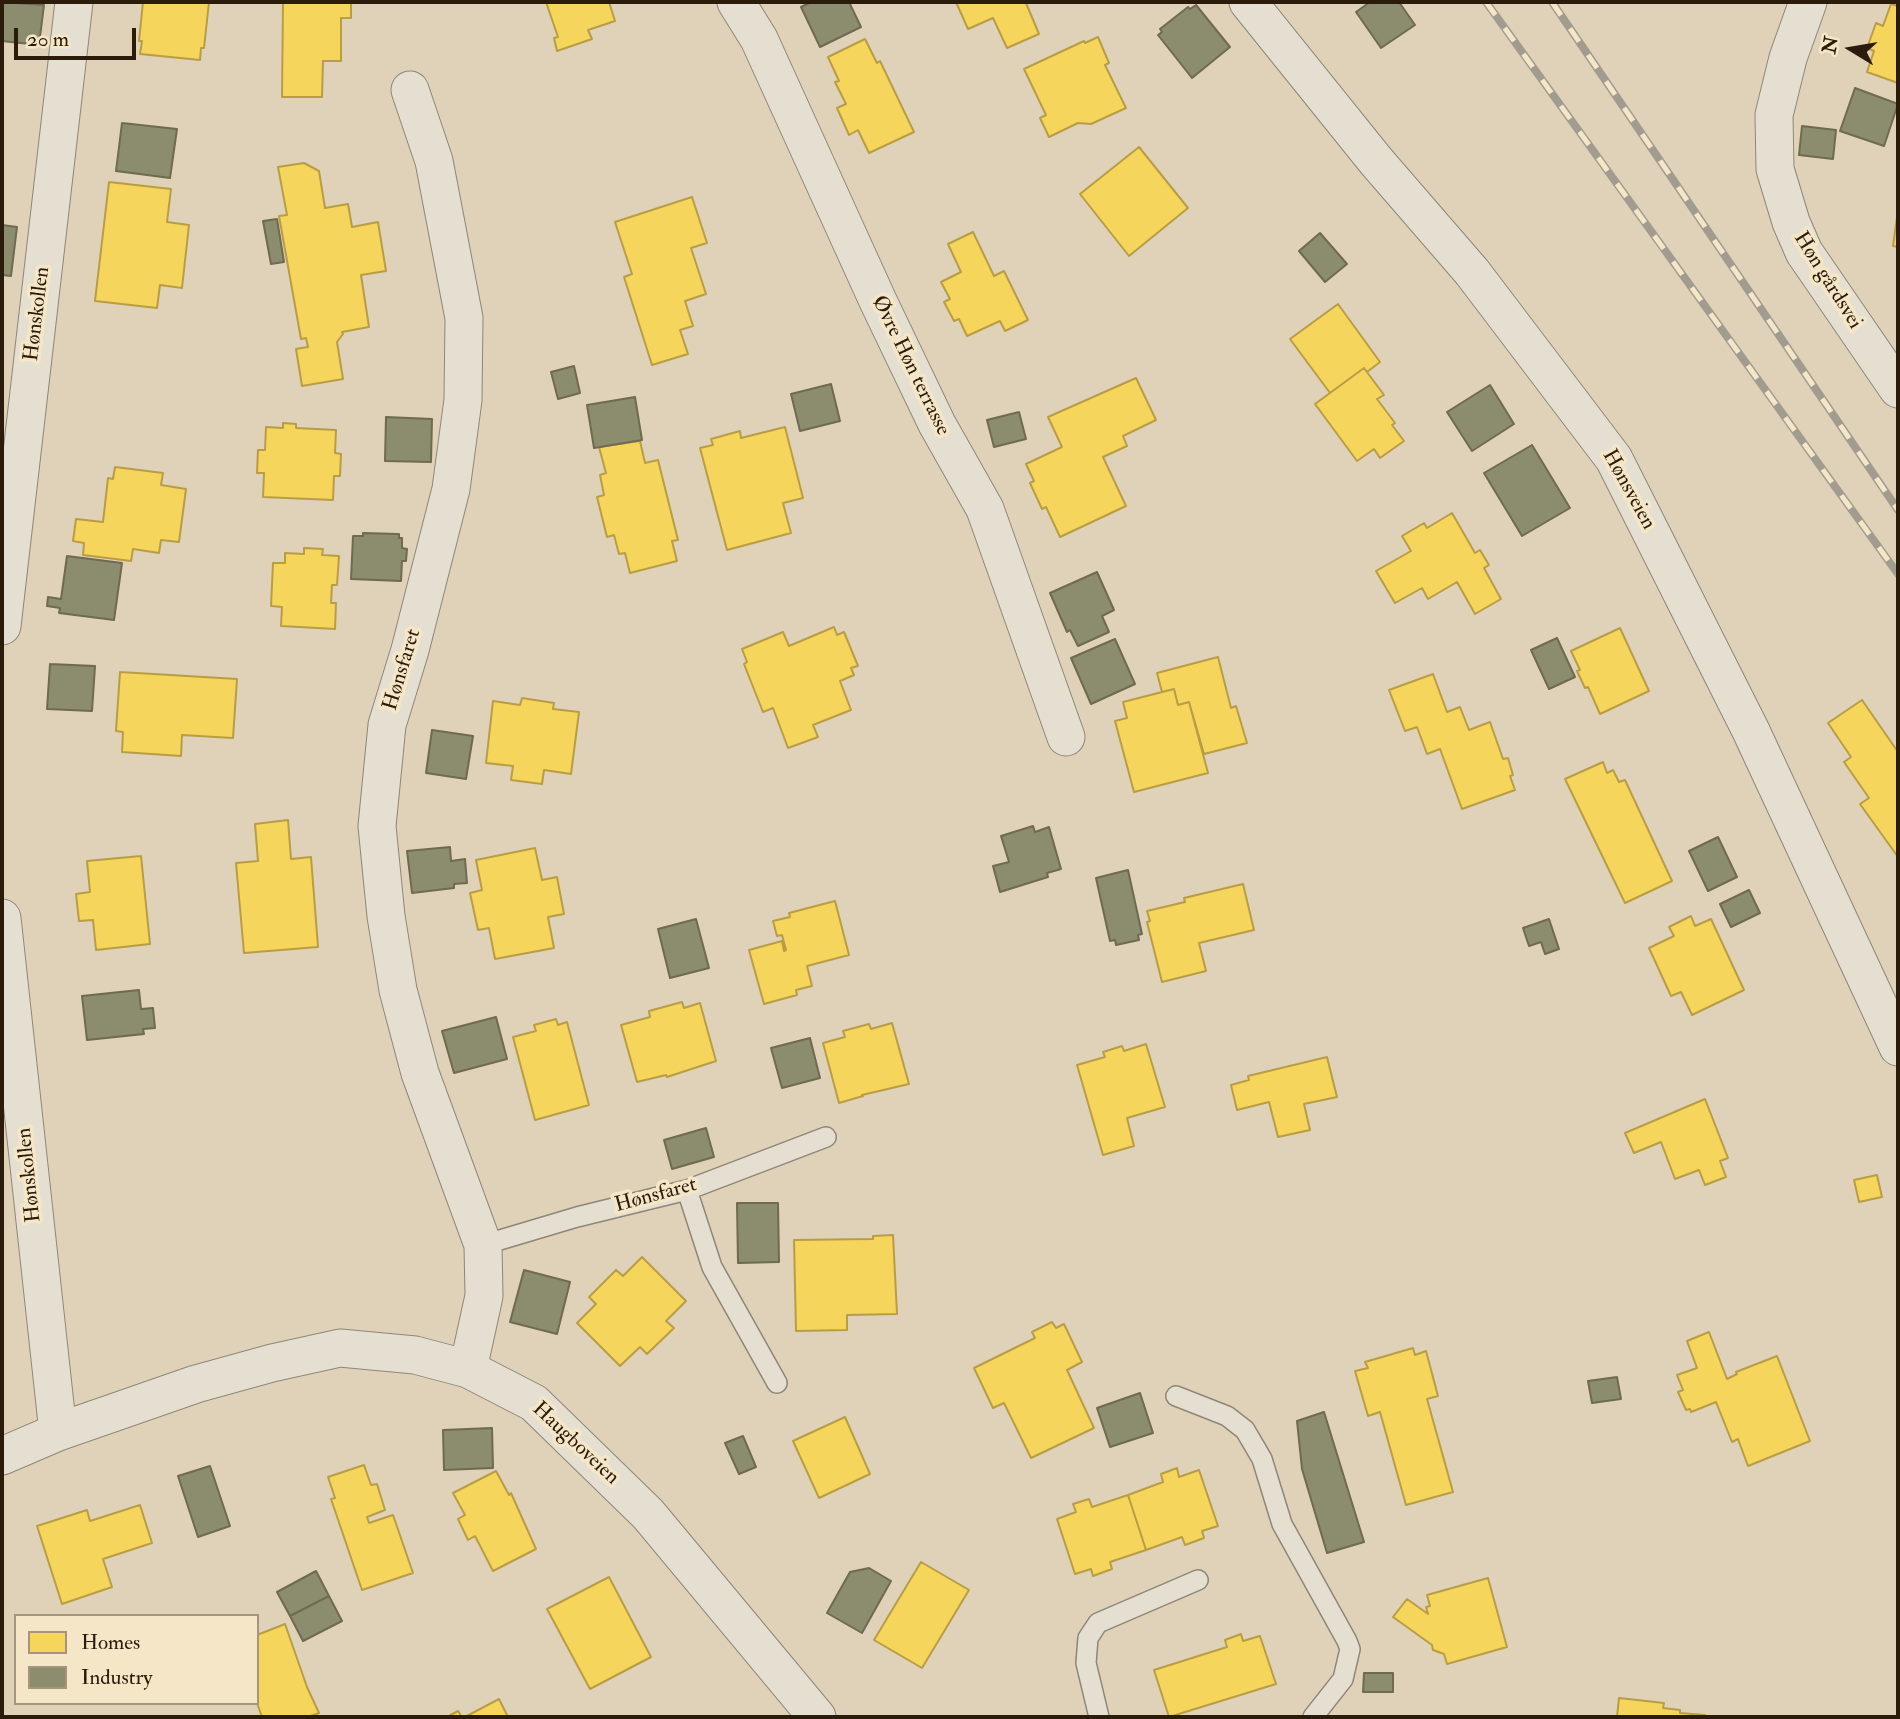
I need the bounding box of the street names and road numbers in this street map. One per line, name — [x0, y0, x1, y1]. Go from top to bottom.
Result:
street label: Høn gårdsvei — [1787, 228, 1867, 334]
street label: Hønskollen — [20, 265, 56, 363]
street label: Øvre Høn terrasse — [865, 292, 955, 440]
street label: Hønsveien — [1596, 445, 1660, 535]
street label: Hønsfaret — [379, 626, 427, 714]
street label: Hønskollen — [13, 1126, 47, 1224]
street label: Hønsfaret — [612, 1173, 700, 1219]
street label: Haugboveien — [526, 1397, 624, 1491]

